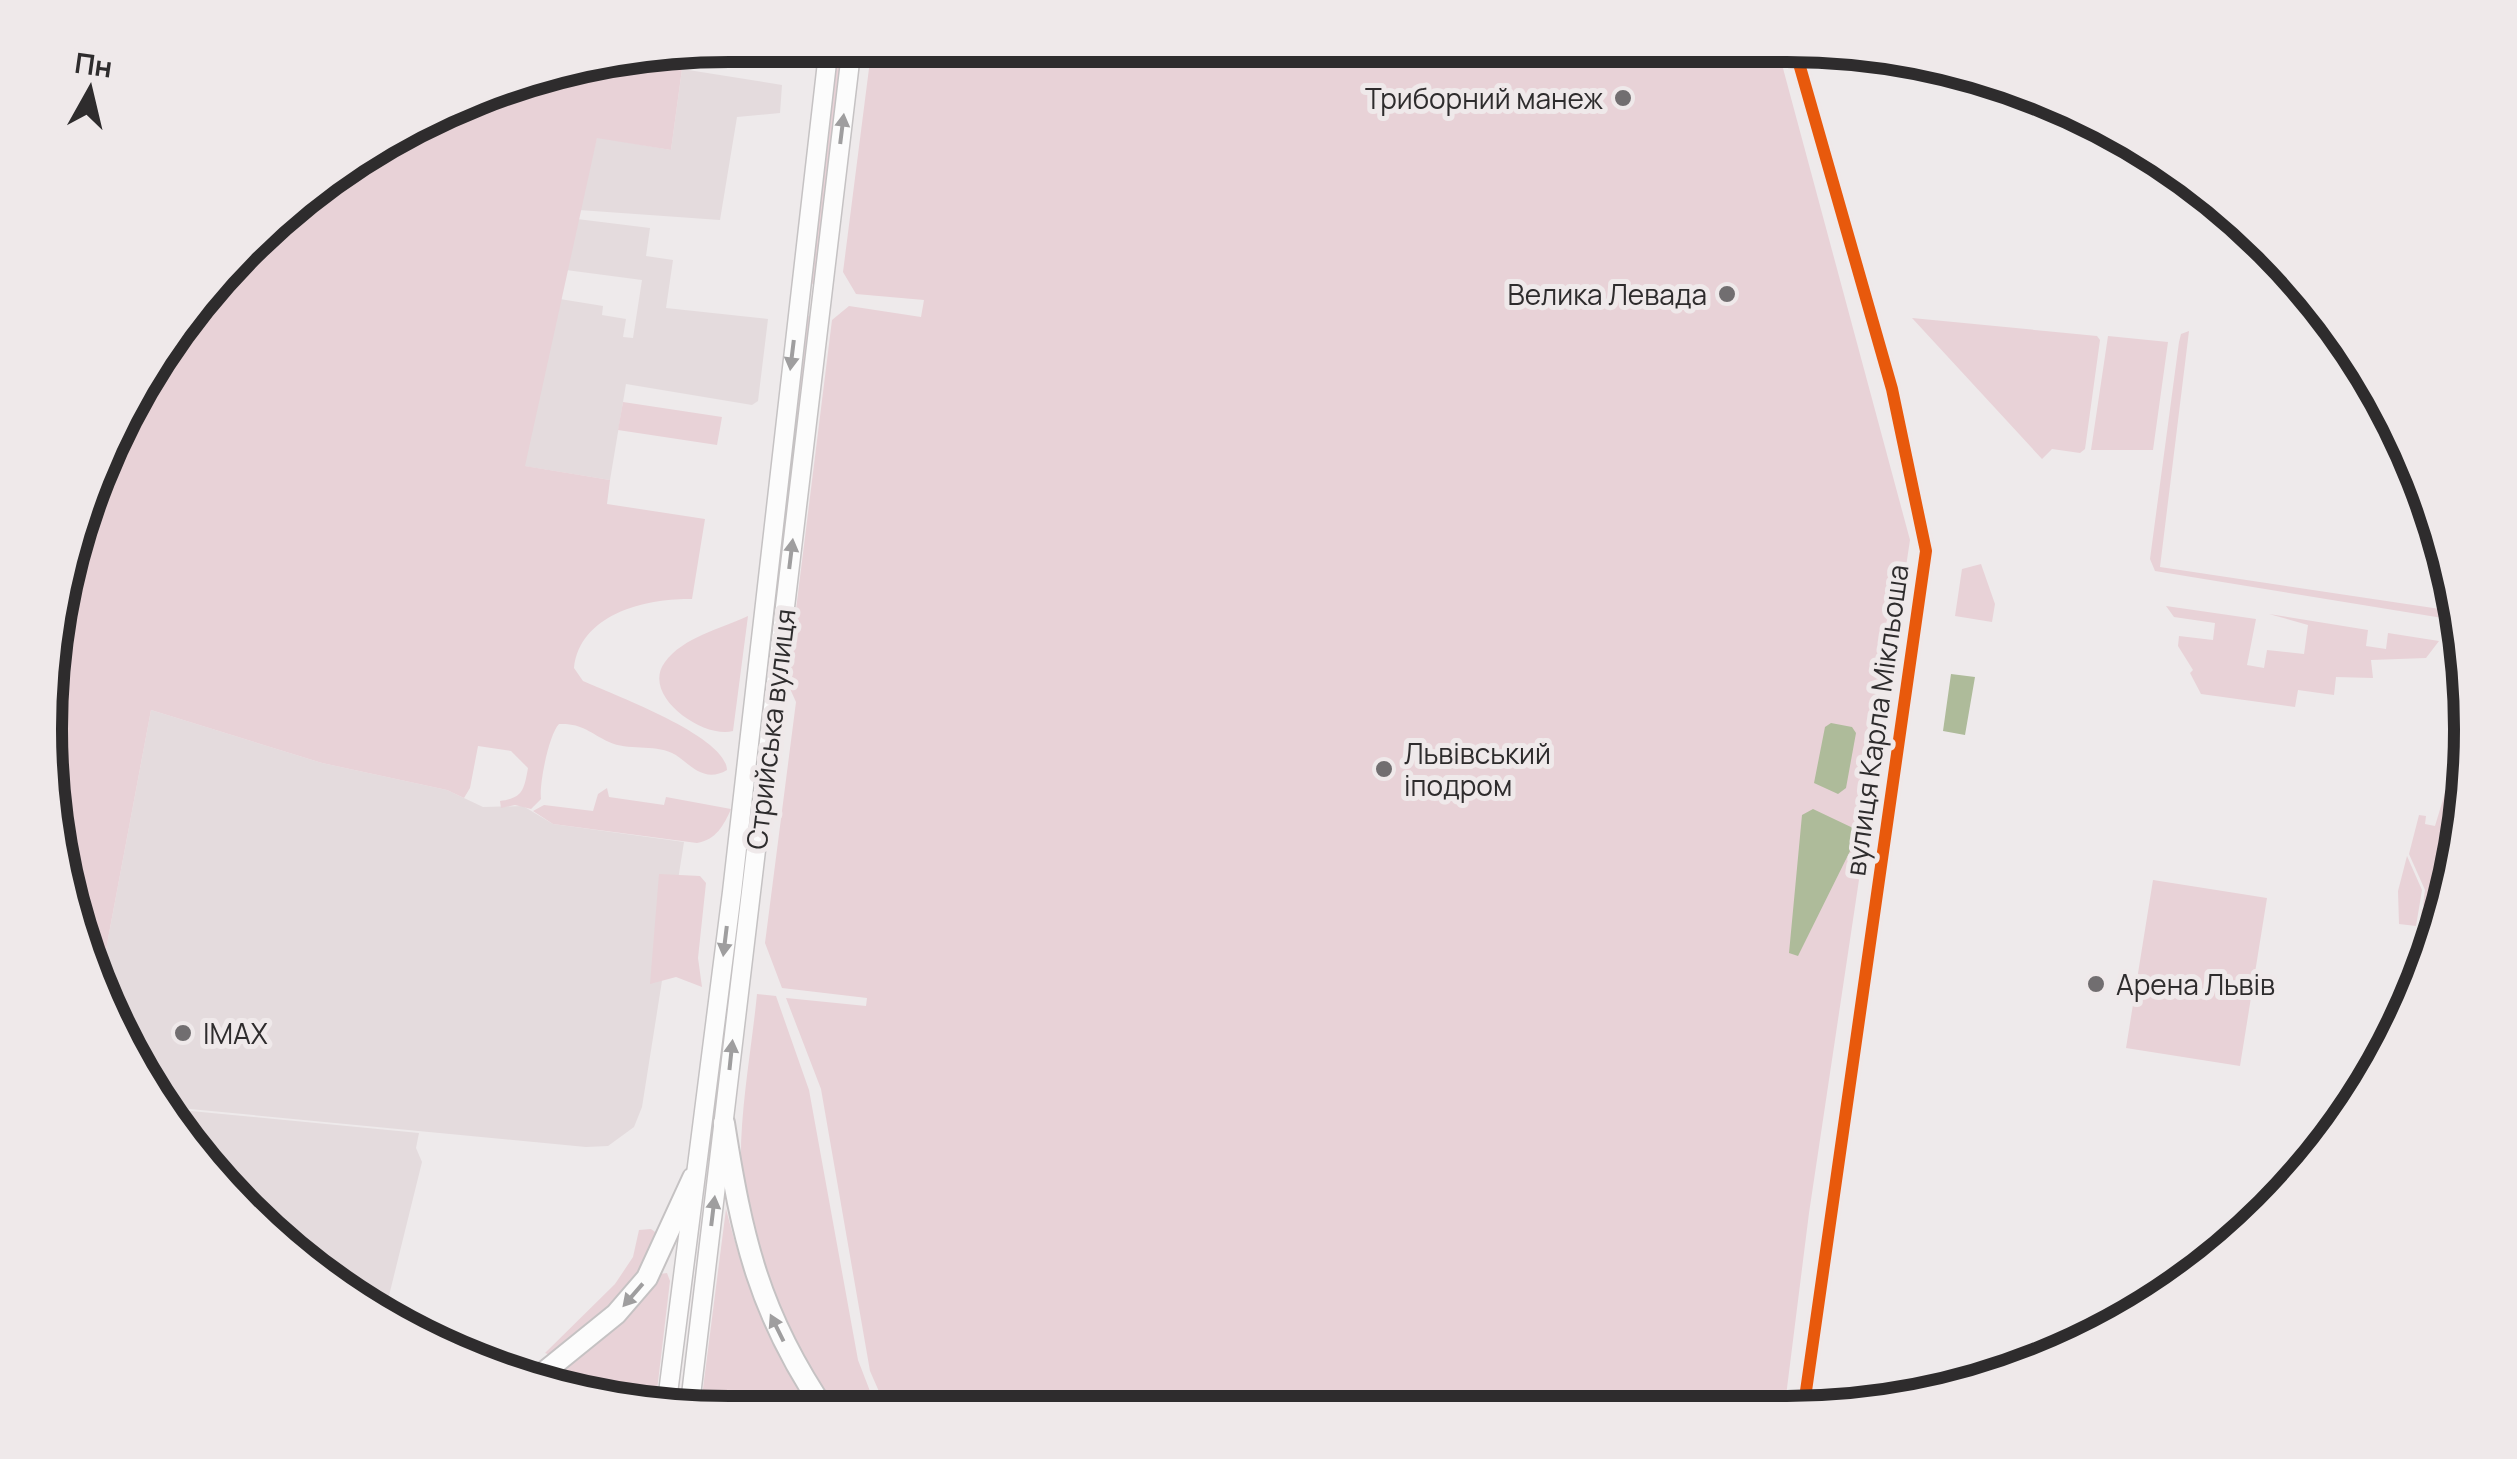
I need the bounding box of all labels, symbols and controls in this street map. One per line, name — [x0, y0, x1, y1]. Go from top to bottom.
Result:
north arrow — [40, 40, 140, 140]
text: Пн — [72, 43, 115, 86]
place label: Триборний манеж — [1365, 79, 1603, 117]
marker: Триборний манеж — [1612, 87, 1634, 109]
one-way arrow — [834, 113, 850, 145]
place label: Велика Левада — [1508, 275, 1707, 313]
marker: Велика Левада — [1716, 283, 1738, 305]
one-way arrow — [783, 339, 799, 371]
one-way arrow — [783, 538, 799, 570]
street label: вулиця Карла Мікльоша — [1835, 562, 1917, 878]
street label: Стрийська вулиця — [736, 607, 804, 851]
place label: Львівський іподром — [1404, 734, 1551, 804]
marker: Львівський іподром — [1373, 758, 1395, 780]
one-way arrow — [717, 926, 733, 958]
place label: Арена Львів — [2116, 965, 2275, 1003]
marker: Арена Львів — [2085, 973, 2107, 995]
place label: IMAX — [203, 1014, 268, 1052]
marker: IMAX — [172, 1022, 194, 1044]
one-way arrow — [723, 1038, 739, 1070]
one-way arrow — [705, 1195, 721, 1227]
one-way arrow — [622, 1282, 644, 1307]
one-way arrow — [768, 1314, 785, 1343]

